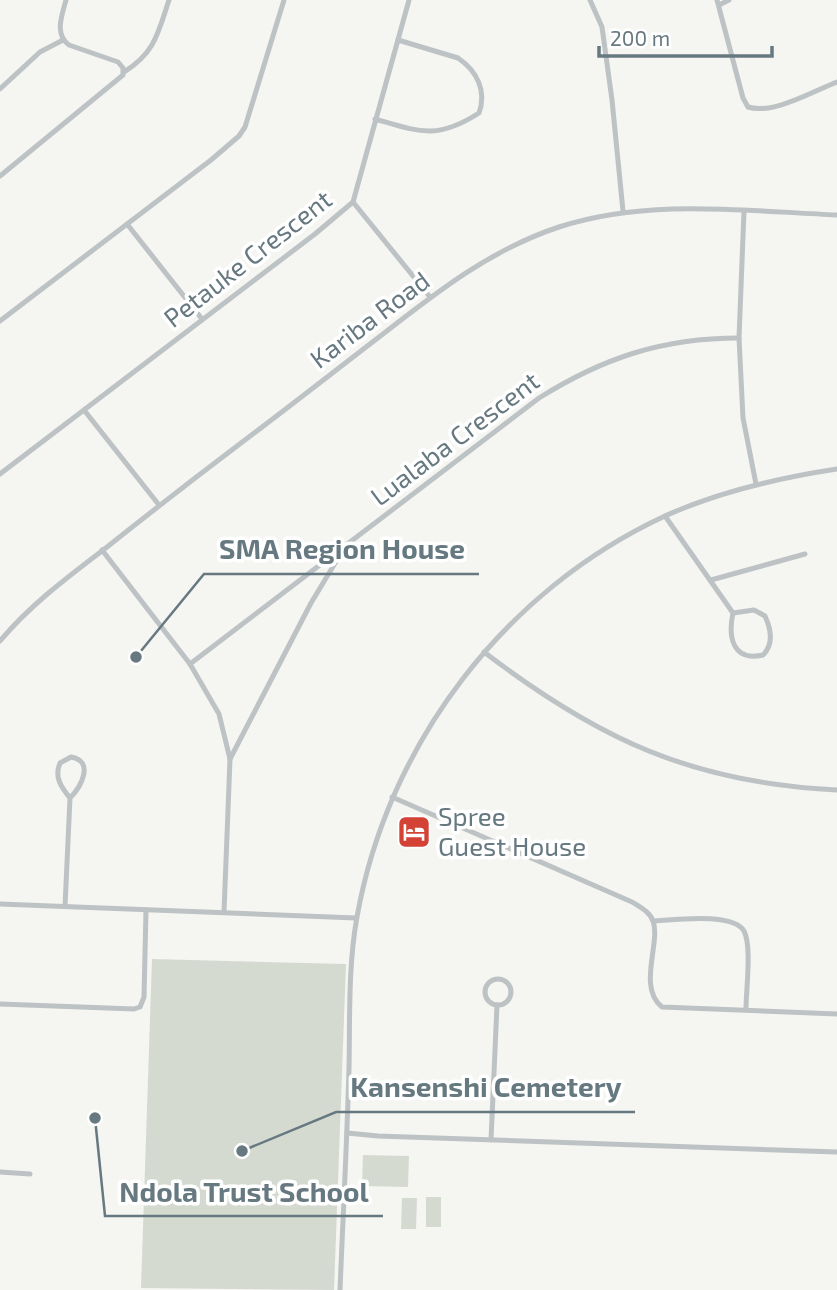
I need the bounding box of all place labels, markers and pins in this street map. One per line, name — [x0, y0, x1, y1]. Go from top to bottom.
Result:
callout: SMA Region House — [204, 525, 479, 574]
place label: Spree Guest House — [438, 800, 586, 861]
hotel icon: Spree Guest House — [395, 813, 433, 851]
callout: Kansenshi Cemetery — [336, 1063, 635, 1112]
callout: Ndola Trust School — [105, 1167, 383, 1216]

